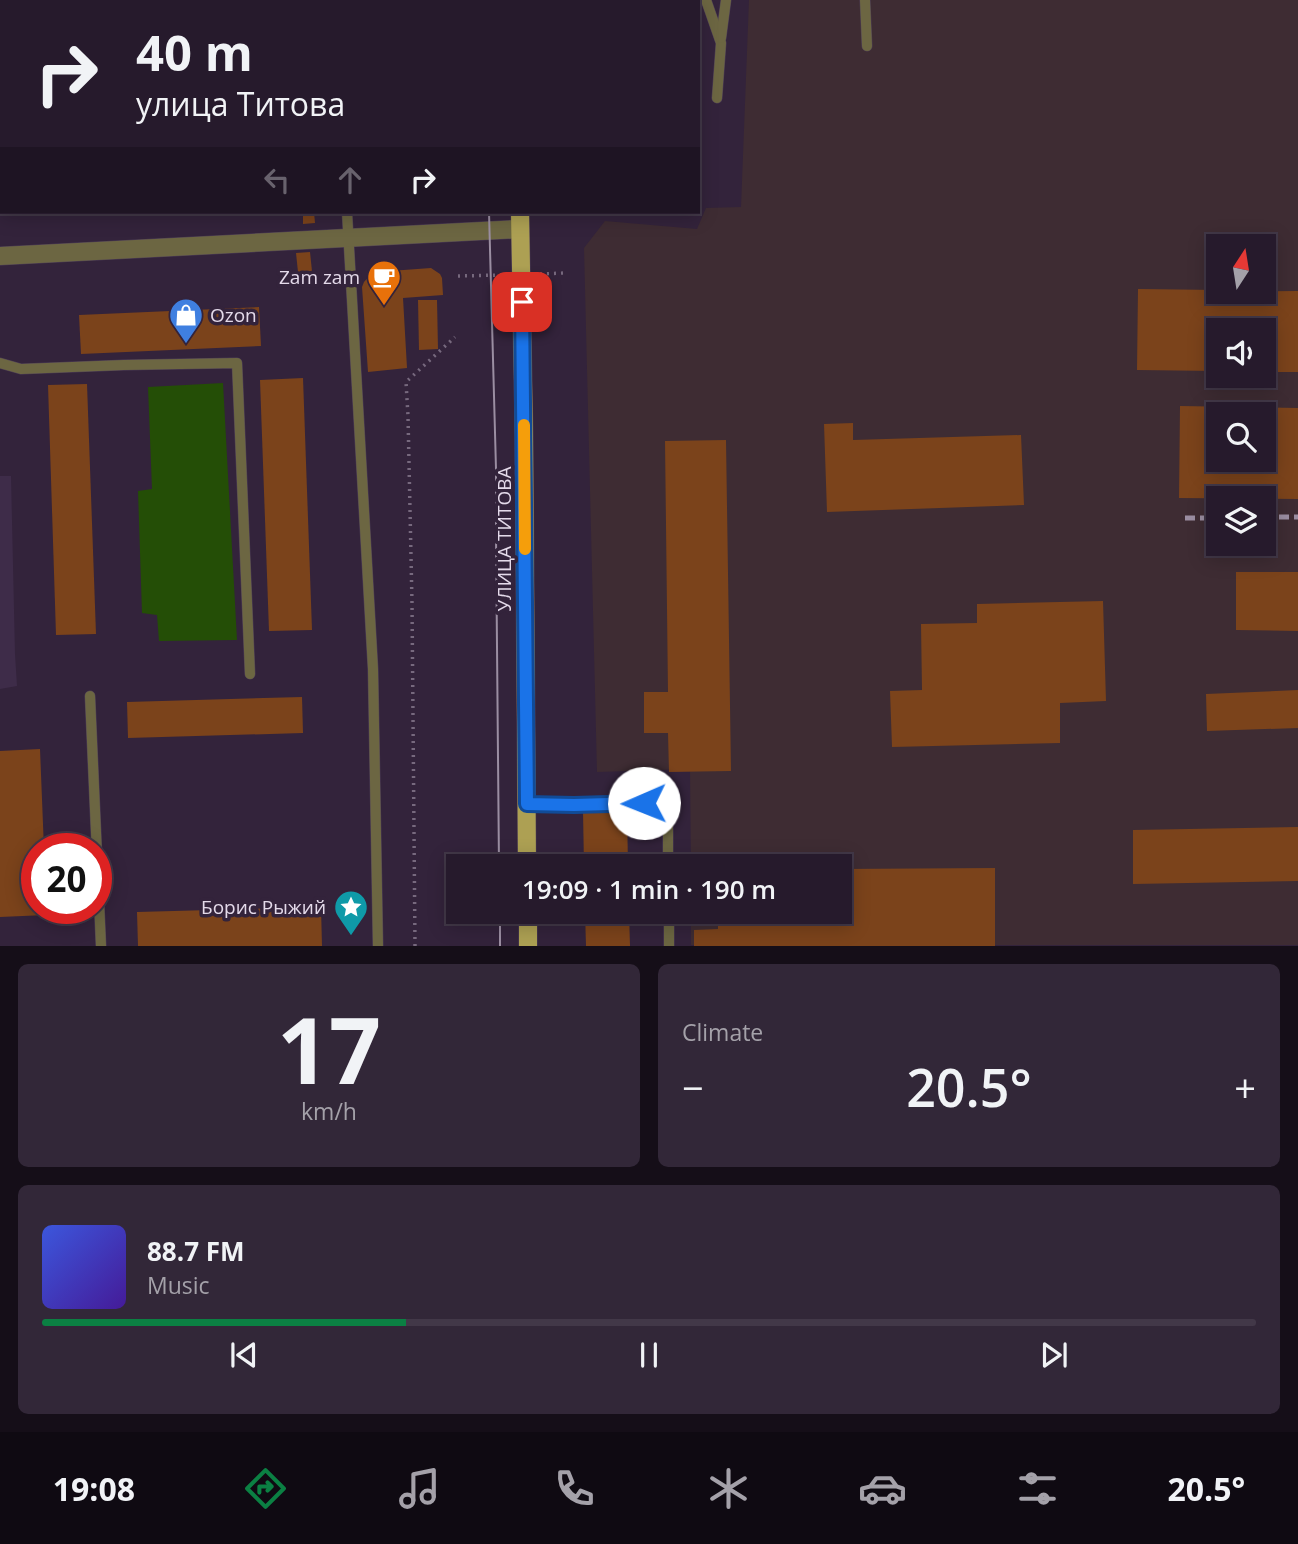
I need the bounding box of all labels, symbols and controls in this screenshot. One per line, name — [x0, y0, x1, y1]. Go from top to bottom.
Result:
text: 40 m — [136, 19, 253, 85]
icon: right — [21, 28, 112, 119]
text: улица Титова — [136, 82, 345, 125]
icon: left — [258, 161, 296, 199]
icon: ahead — [331, 161, 369, 199]
icon: right — [404, 161, 442, 199]
north arrow — [1206, 234, 1276, 304]
map controls — [1206, 234, 1276, 556]
cafe icon: Zam zam — [365, 258, 403, 307]
place label: Zam zam — [279, 264, 360, 290]
pin — [492, 272, 552, 332]
icon: arrive — [503, 283, 541, 321]
shop icon: Ozon — [167, 296, 205, 345]
place label: Ozon — [210, 302, 257, 328]
button: sound — [1206, 318, 1276, 388]
button: search — [1206, 402, 1276, 472]
street label: УЛИЦА ТИТОВА — [491, 467, 517, 611]
button: layers — [1206, 486, 1276, 556]
position arrow — [607, 766, 681, 840]
speed limit sign: 20 — [21, 833, 112, 924]
text: 19:09 · 1 min · 190 m — [522, 871, 776, 907]
place icon: Борис Рыжий — [332, 888, 370, 937]
place label: Борис Рыжий — [201, 894, 326, 920]
text: 17 — [277, 987, 381, 1111]
text: Climate — [682, 1016, 763, 1048]
text: 20.5° — [906, 1051, 1032, 1122]
text: − — [682, 1061, 704, 1113]
text: + — [1234, 1061, 1256, 1113]
text: km/h — [301, 1095, 357, 1127]
text: 88.7 FM — [147, 1233, 245, 1269]
text: Music — [147, 1269, 210, 1301]
icon: previous — [225, 1336, 263, 1374]
icon: pause — [630, 1336, 668, 1374]
icon: next — [1035, 1336, 1073, 1374]
icon: directions — [241, 1464, 290, 1513]
icon: music — [395, 1464, 444, 1513]
icon: phone — [550, 1464, 599, 1513]
icon: climate — [704, 1464, 753, 1513]
icon: car — [858, 1464, 907, 1513]
icon: filters — [1013, 1464, 1062, 1513]
text: 19:08 — [53, 1467, 135, 1510]
text: 20.5° — [1167, 1467, 1245, 1510]

